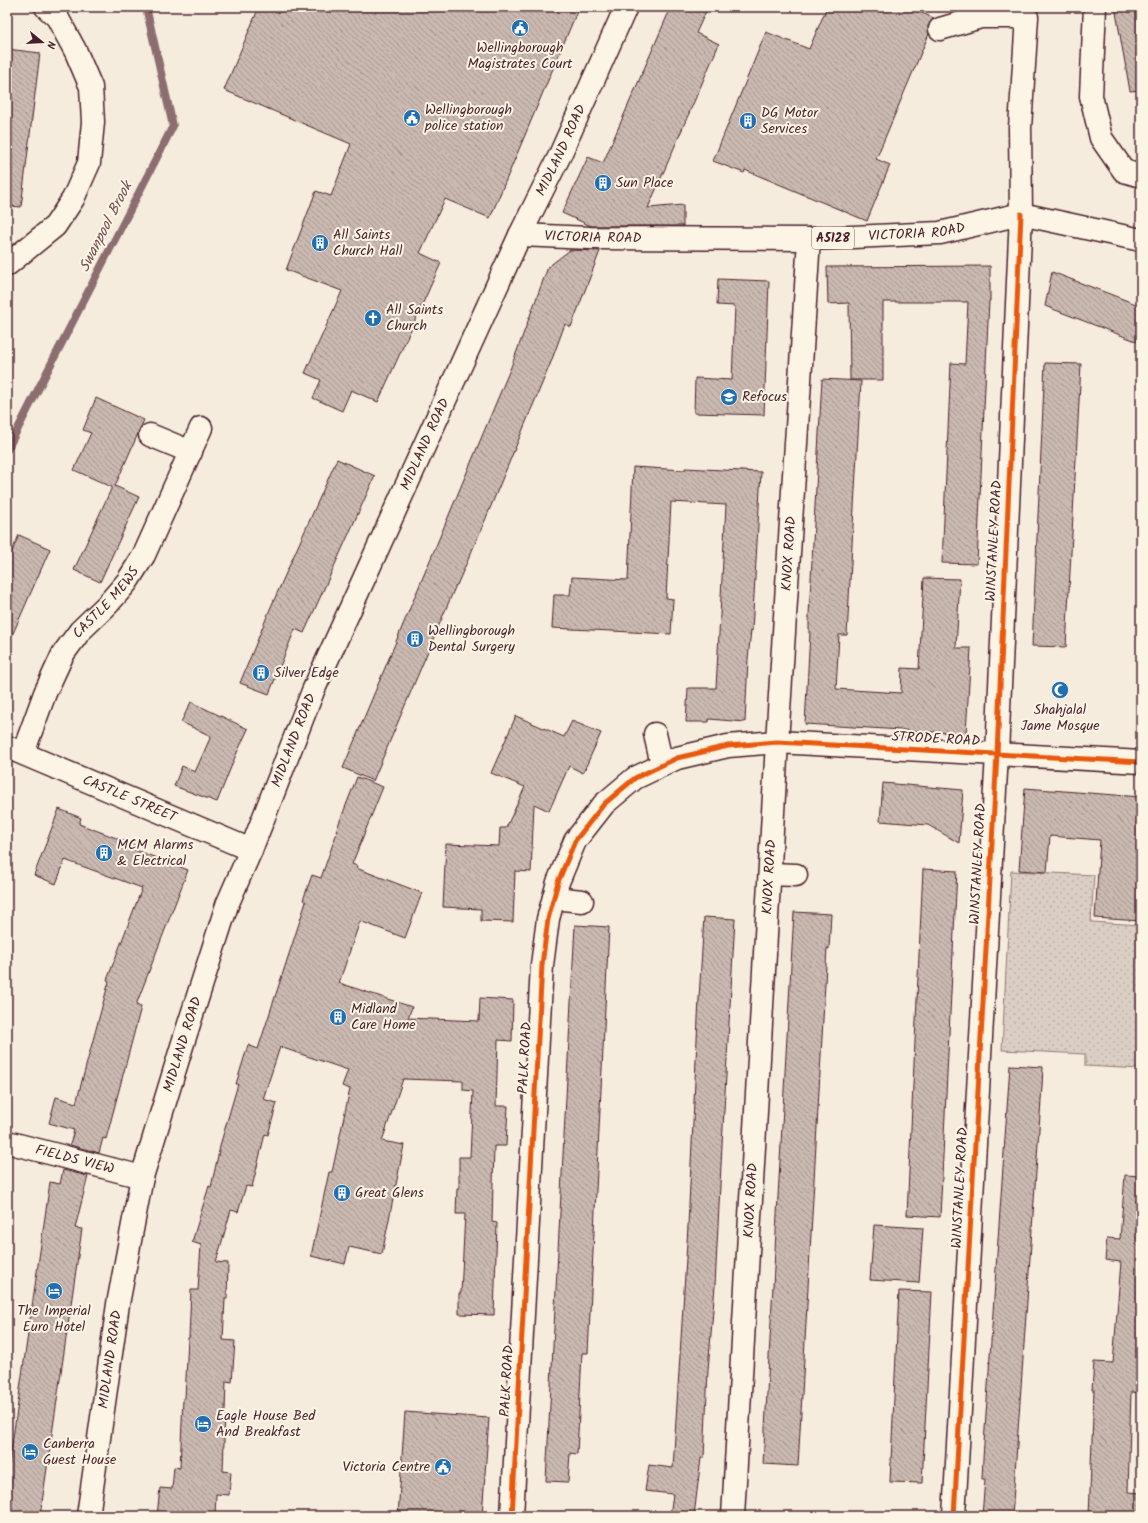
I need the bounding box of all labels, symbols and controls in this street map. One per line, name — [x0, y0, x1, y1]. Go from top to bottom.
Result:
public building icon: Wellingborough Magistrates Court — [510, 18, 530, 38]
north arrow — [22, 22, 62, 62]
place label: Wellingborough Magistrates Court — [468, 37, 573, 75]
text: N — [41, 39, 60, 51]
place label: Wellingborough police station — [424, 99, 512, 137]
street label: MIDLAND ROAD — [530, 101, 592, 200]
place label: DG Motor Services — [761, 102, 819, 140]
public building icon: Wellingborough police station — [402, 108, 422, 128]
building icon: DG Motor Services — [738, 111, 758, 131]
place label: Sun Place — [616, 172, 674, 194]
building icon: Sun Place — [593, 173, 613, 193]
water label: Swanpool Brook — [73, 176, 140, 276]
street label: VICTORIA ROAD — [868, 216, 967, 247]
place label: All Saints Church Hall — [333, 224, 403, 262]
street label: VICTORIA ROAD — [544, 225, 642, 249]
road number: A5128 — [812, 227, 854, 249]
building icon: All Saints Church Hall — [310, 233, 330, 253]
place label: All Saints Church — [386, 299, 443, 337]
church icon: All Saints Church — [363, 308, 383, 328]
place label: Refocus — [742, 386, 787, 408]
school or university icon: Refocus — [719, 387, 739, 407]
street label: MIDLAND ROAD — [395, 395, 456, 494]
street label: WINSTANLEY ROAD — [980, 480, 1008, 602]
street label: KNOX ROAD — [776, 515, 802, 592]
street label: CASTLE MEWS — [67, 562, 145, 643]
place label: Wellingborough Dental Surgery — [428, 620, 515, 658]
building icon: Wellingborough Dental Surgery — [405, 629, 425, 649]
place label: Silver Edge — [274, 662, 339, 684]
building icon: Silver Edge — [251, 663, 271, 683]
mosque icon: Shahjalal Jame Mosque — [1050, 680, 1070, 700]
street label: MIDLAND ROAD — [266, 690, 322, 791]
place label: Shahjalal Jame Mosque — [1020, 699, 1100, 737]
street label: STRODE ROAD — [891, 726, 981, 752]
street label: CASTLE STREET — [79, 769, 181, 829]
street label: WINSTANLEY ROAD — [964, 803, 992, 925]
place label: MCM Alarms & Electrical — [117, 834, 193, 872]
street label: KNOX ROAD — [756, 839, 782, 915]
building icon: MCM Alarms & Electrical — [94, 843, 114, 863]
street label: MIDLAND ROAD — [158, 994, 208, 1095]
place label: Midland Care Home — [351, 998, 416, 1036]
building icon: Midland Care Home — [328, 1007, 348, 1027]
street label: PALK ROAD — [512, 1021, 538, 1095]
street label: WINSTANLEY ROAD — [946, 1127, 974, 1249]
street label: FIELDS VIEW — [33, 1139, 117, 1180]
street label: KNOX ROAD — [738, 1162, 764, 1239]
place label: Great Glens — [355, 1182, 424, 1204]
building icon: Great Glens — [332, 1183, 352, 1203]
hotel icon: The Imperial Euro Hotel — [44, 1281, 64, 1301]
place label: The Imperial Euro Hotel — [17, 1300, 91, 1338]
street label: MIDLAND ROAD — [92, 1309, 128, 1410]
street label: PALK ROAD — [494, 1344, 520, 1418]
place label: Eagle House Bed And Breakfast — [216, 1405, 316, 1443]
hotel icon: Eagle House Bed And Breakfast — [193, 1414, 213, 1434]
place label: Canberra Guest House — [43, 1433, 117, 1471]
hotel icon: Canberra Guest House — [20, 1442, 40, 1462]
place label: Victoria Centre — [343, 1456, 431, 1478]
public building icon: Victoria Centre — [433, 1457, 453, 1477]

